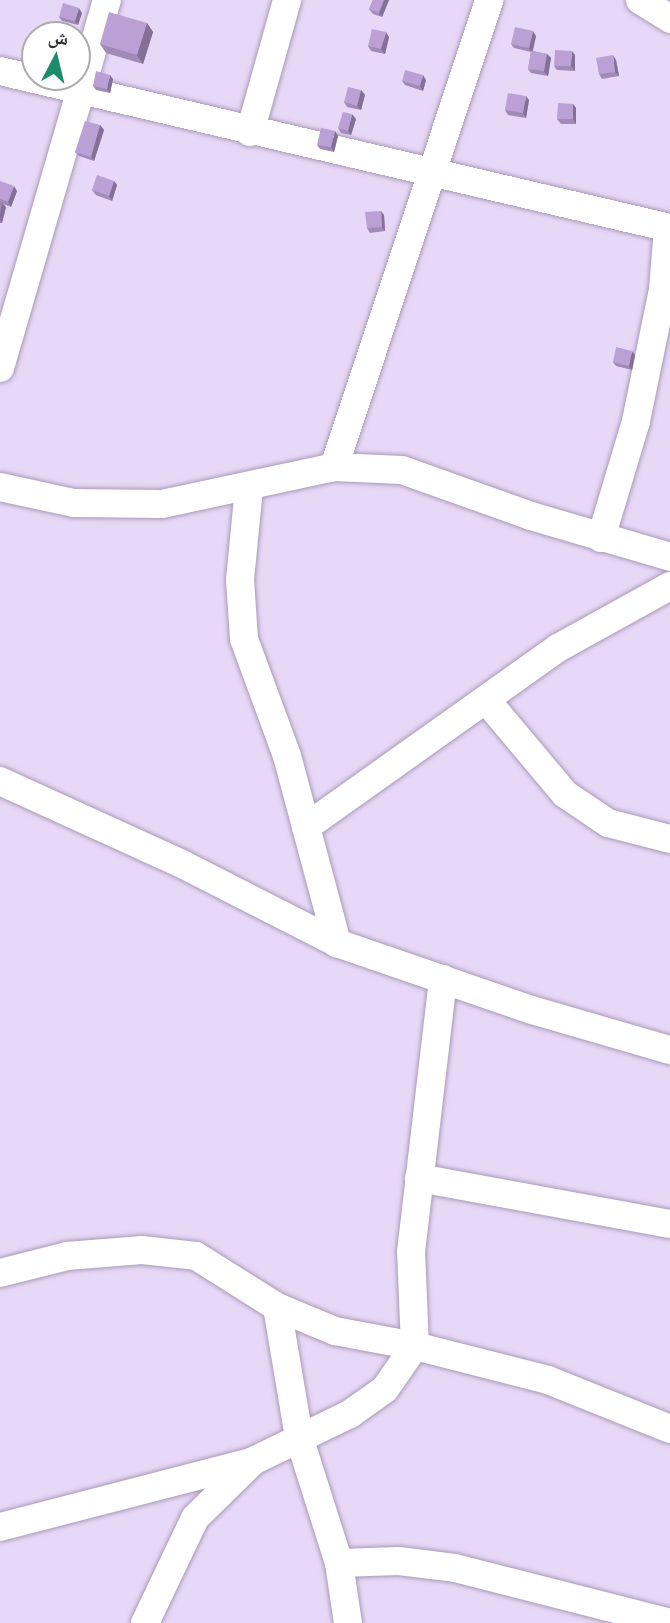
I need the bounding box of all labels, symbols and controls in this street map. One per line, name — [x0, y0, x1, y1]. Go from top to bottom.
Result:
north arrow — [21, 21, 91, 91]
text: ش — [47, 23, 70, 51]

